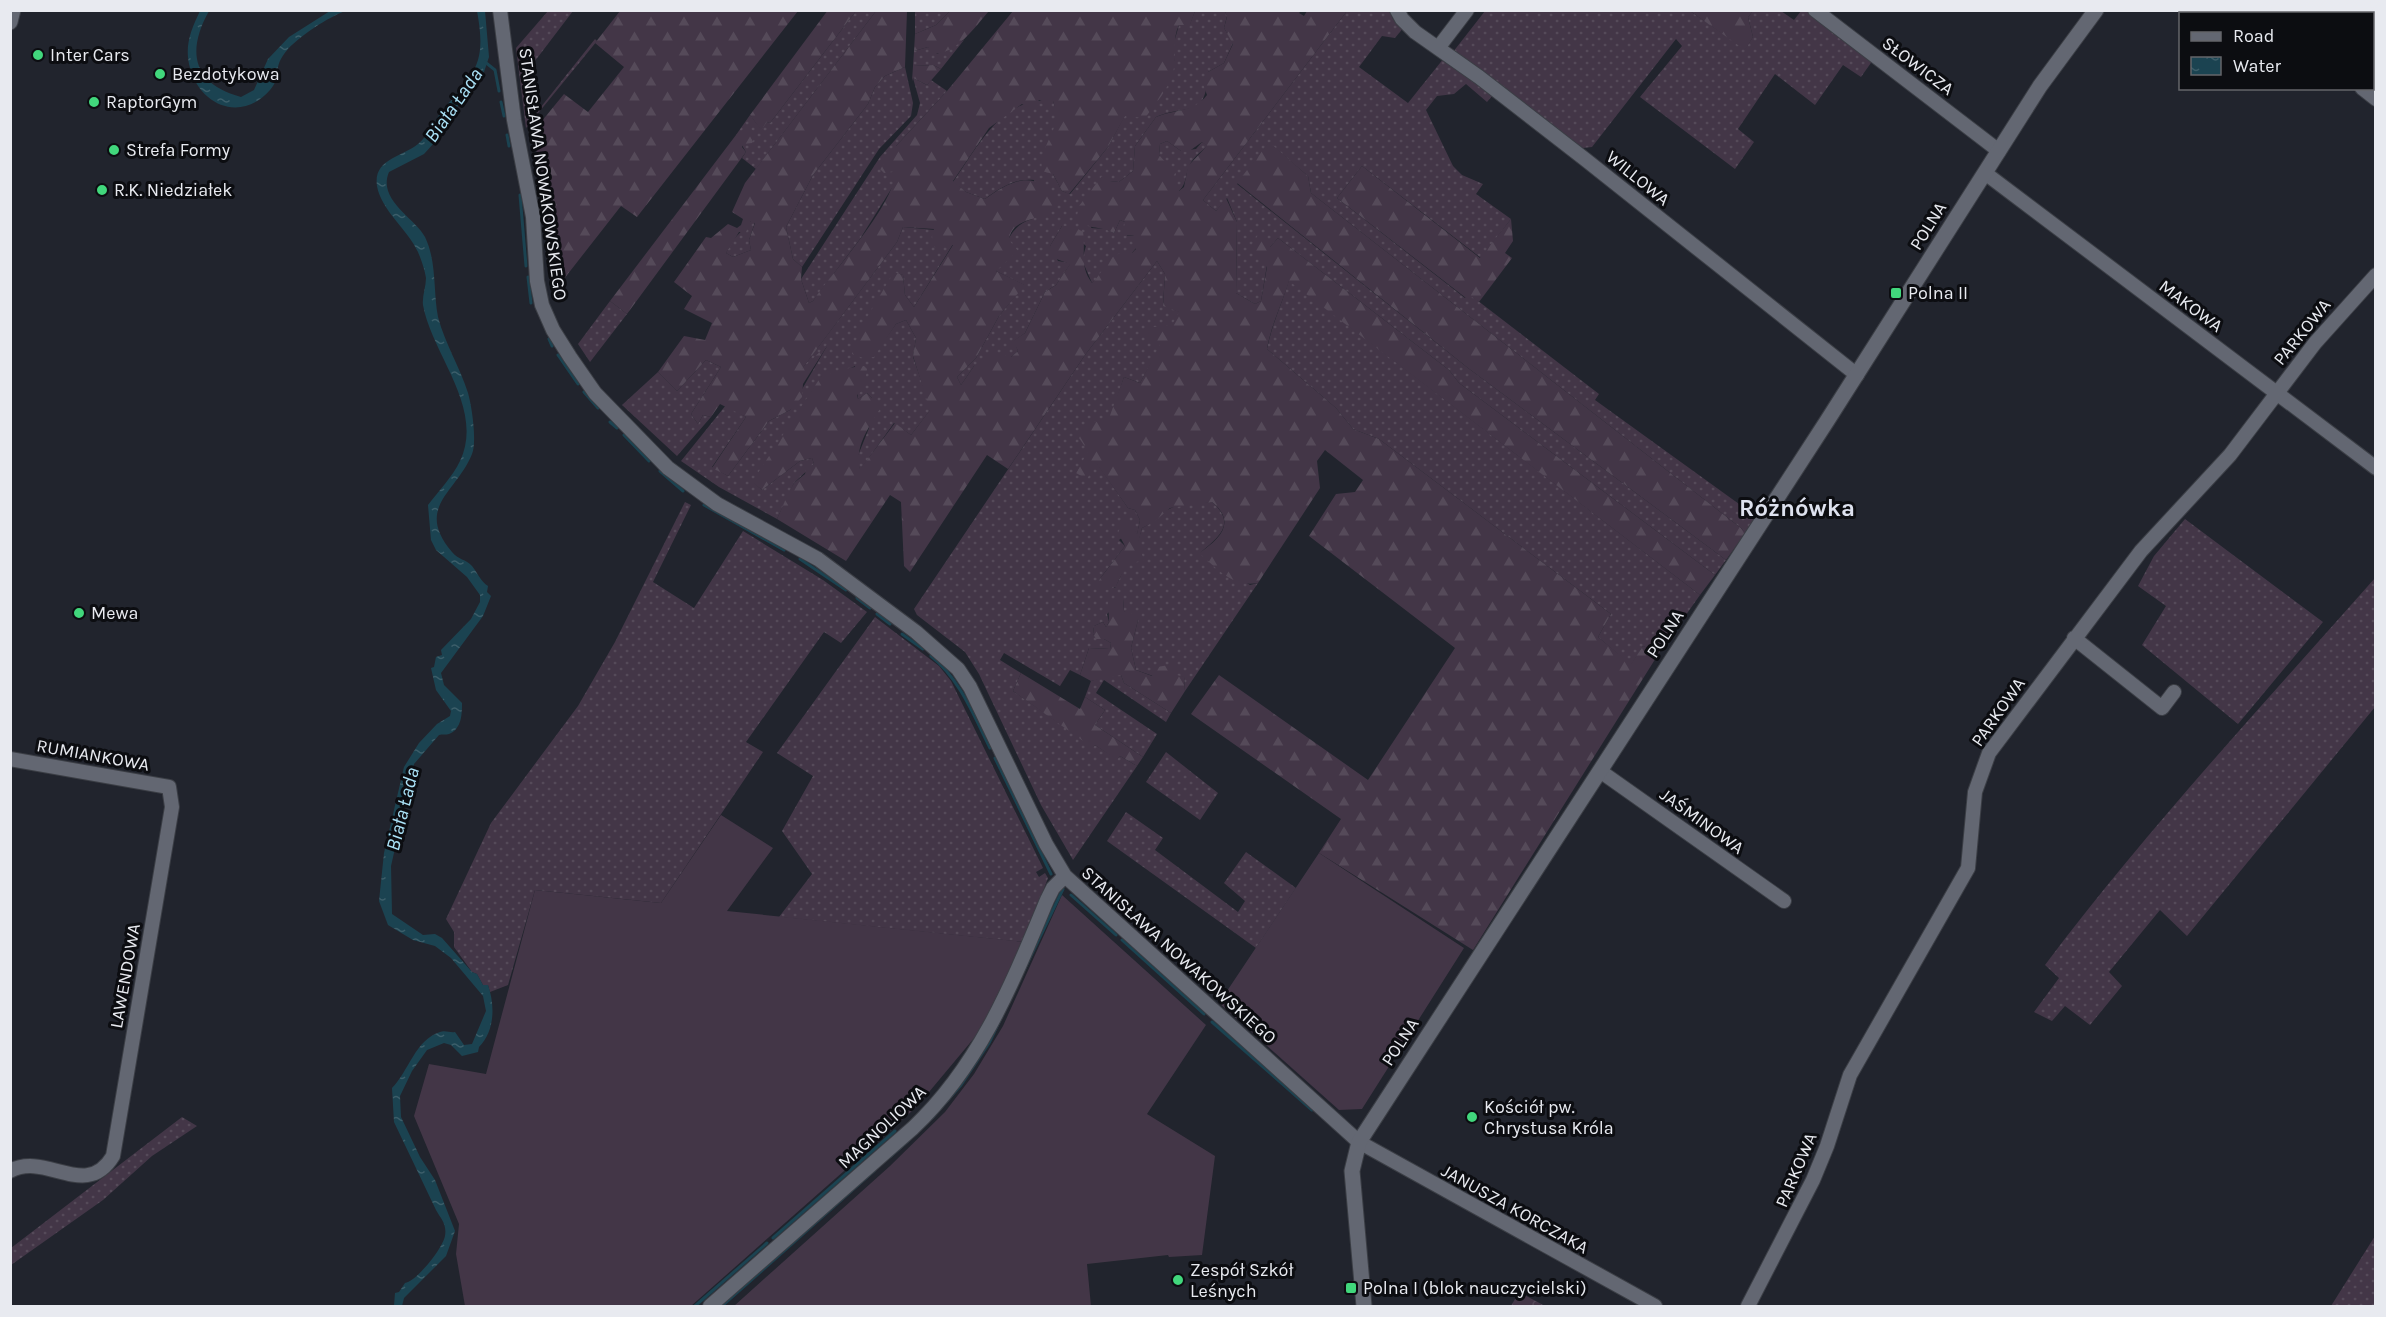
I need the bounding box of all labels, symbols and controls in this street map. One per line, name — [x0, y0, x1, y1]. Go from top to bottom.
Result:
legend — [2179, 12, 2374, 90]
text: Road — [2233, 25, 2274, 47]
street label: SŁOWICZA — [1878, 32, 1958, 100]
place label: Inter Cars — [50, 44, 130, 66]
street label: STANISŁAWA NOWAKOWSKIEGO — [514, 46, 572, 302]
marker: Inter Cars — [31, 48, 45, 62]
text: Water — [2233, 55, 2281, 77]
place label: Bezdotykowa — [172, 63, 280, 85]
water label: Biała Łada — [420, 64, 487, 147]
marker: Bezdotykowa — [153, 67, 167, 81]
place label: RaptorGym — [106, 91, 197, 113]
marker: RaptorGym — [87, 95, 101, 109]
place label: Strefa Formy — [126, 139, 231, 161]
marker: Strefa Formy — [107, 143, 121, 157]
street label: WILLOWA — [1602, 146, 1674, 210]
place label: R.K. Niedziałek — [114, 179, 233, 201]
marker: R.K. Niedziałek — [95, 183, 109, 197]
street label: POLNA — [1905, 198, 1951, 254]
street label: MAKOWA — [2155, 275, 2227, 337]
place label: Polna II — [1908, 282, 1968, 304]
marker: Polna II — [1889, 286, 1903, 300]
street label: PARKOWA — [2269, 294, 2335, 370]
district label: Różnówka — [1739, 494, 1855, 522]
place label: Mewa — [91, 602, 138, 624]
marker: Mewa — [72, 606, 86, 620]
street label: POLNA — [1641, 606, 1689, 662]
street label: PARKOWA — [1966, 673, 2030, 751]
street label: RUMIANKOWA — [35, 734, 151, 776]
water label: Biała Łada — [381, 765, 424, 853]
street label: JAŚMINOWA — [1656, 782, 1749, 859]
street label: STANISŁAWA NOWAKOWSKIEGO — [1077, 862, 1281, 1048]
street label: LAWENDOWA — [105, 922, 145, 1030]
street label: POLNA — [1376, 1014, 1424, 1070]
street label: MAGNOLIOWA — [834, 1081, 930, 1173]
place label: Kościół pw. Chrystusa Króla — [1484, 1096, 1614, 1139]
marker: Kościół pw. Chrystusa Króla — [1465, 1110, 1479, 1124]
street label: PARKOWA — [1770, 1129, 1822, 1211]
street label: JANUSZA KORCZAKA — [1438, 1159, 1592, 1259]
place label: Zespół Szkół Leśnych — [1190, 1259, 1293, 1302]
marker: Zespół Szkół Leśnych — [1171, 1273, 1185, 1287]
place label: Polna I (blok nauczycielski) — [1363, 1277, 1587, 1299]
marker: Polna I (blok nauczycielski) — [1344, 1281, 1358, 1295]

